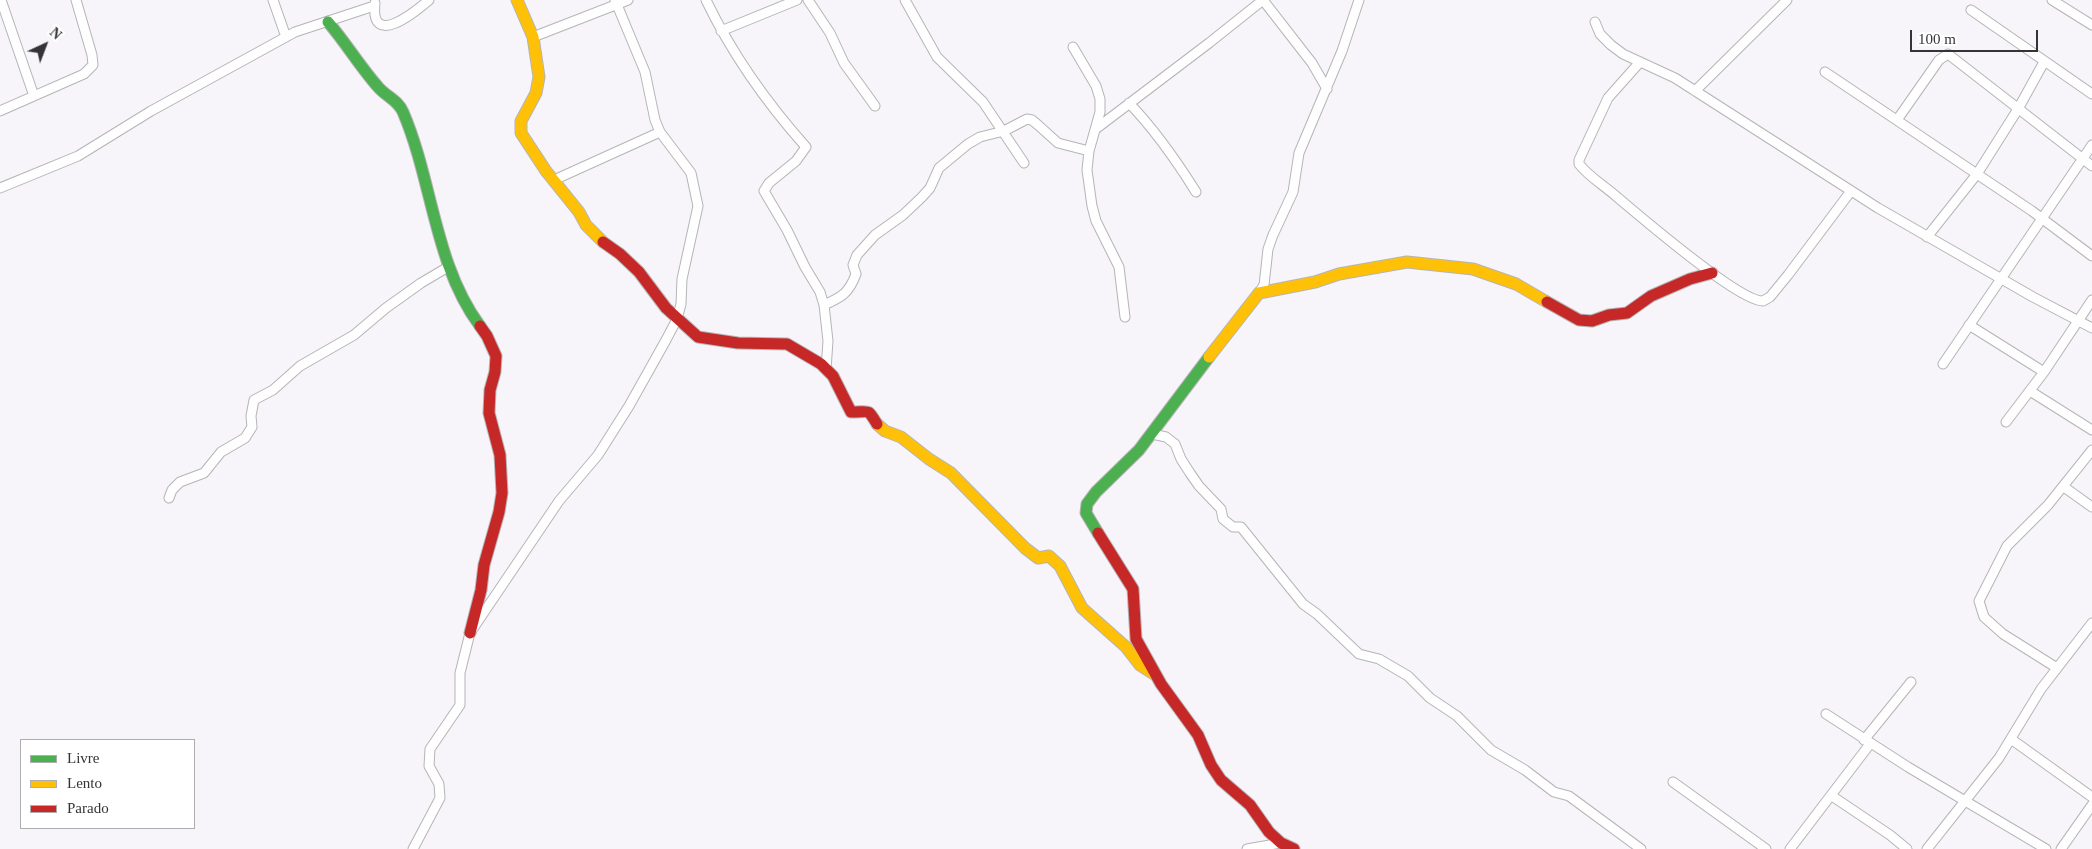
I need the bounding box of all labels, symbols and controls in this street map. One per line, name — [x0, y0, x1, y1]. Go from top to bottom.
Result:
north arrow — [20, 20, 70, 70]
scale bar — [1912, 20, 2040, 52]
text: N — [47, 25, 64, 43]
text: 100 m — [1918, 31, 1956, 47]
legend — [20, 739, 195, 829]
text: Livre — [67, 750, 99, 766]
text: Lento — [67, 775, 102, 791]
text: Parado — [67, 800, 109, 816]

